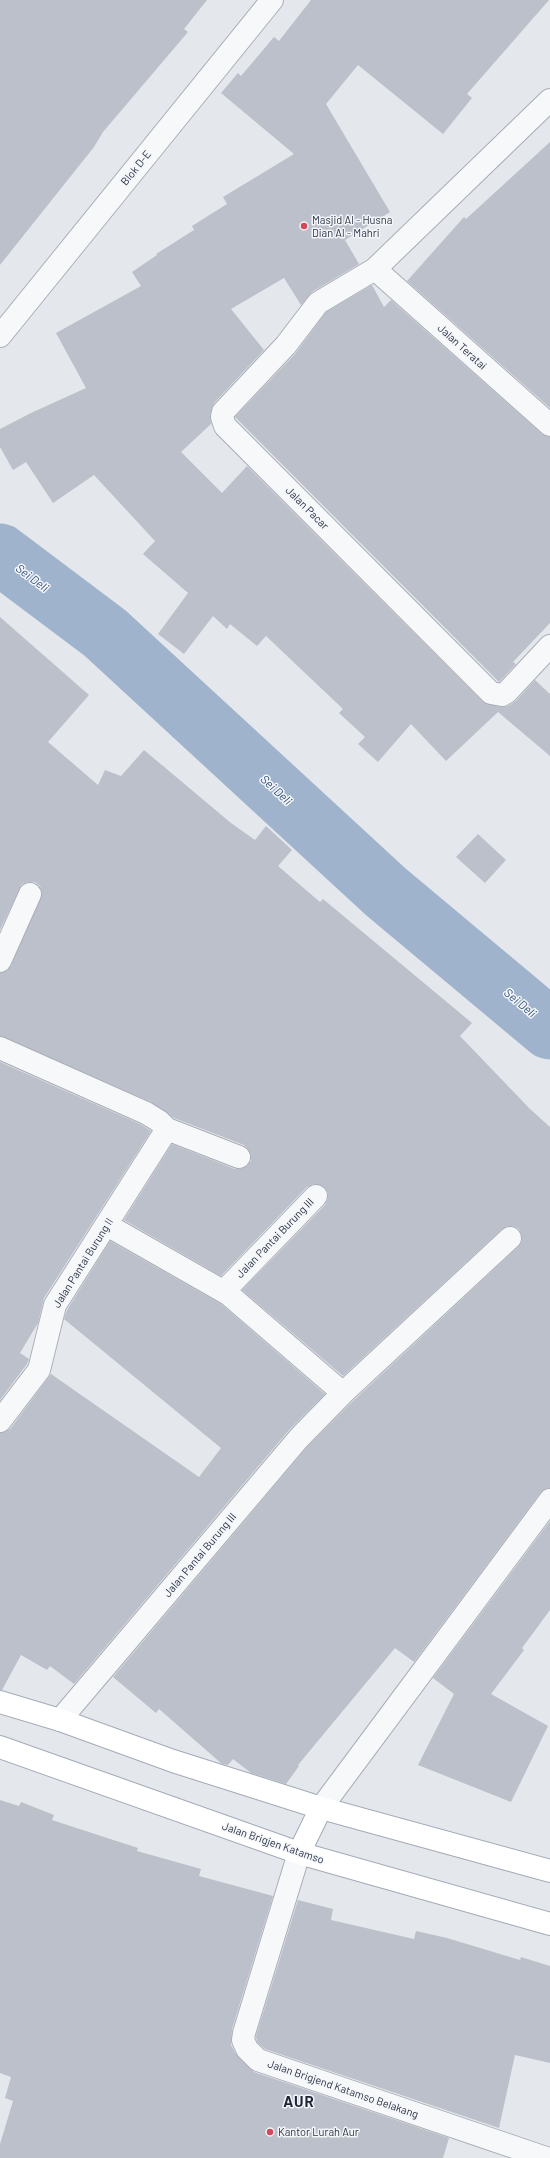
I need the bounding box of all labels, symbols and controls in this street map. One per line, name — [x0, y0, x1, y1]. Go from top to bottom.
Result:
street label: Blok D-E — [118, 148, 154, 188]
place label: Masjid Al - Husna Dian Al - Mahri — [312, 213, 392, 239]
marker: Masjid Al - Husna Dian Al - Mahri — [299, 221, 309, 231]
street label: Jalan Teratai — [435, 321, 489, 373]
street label: Jalan Pacar — [283, 484, 331, 532]
water label: Sei Deli — [13, 561, 51, 595]
water label: Sei Deli — [257, 772, 295, 808]
water label: Sei Deli — [501, 985, 539, 1021]
street label: Jalan Pantai Burung III — [233, 1195, 317, 1281]
street label: Jalan Pantai Burung II — [50, 1216, 116, 1310]
street label: Jalan Pantai Burung III — [161, 1510, 239, 1600]
street label: Jalan Brigjen Katamso — [220, 1819, 326, 1867]
street label: Jalan Brigjend Katamso Belakang — [266, 2057, 420, 2121]
district label: AUR — [283, 2093, 315, 2111]
place label: Kantor Lurah Aur — [278, 2125, 359, 2139]
marker: Kantor Lurah Aur — [265, 2127, 275, 2137]

